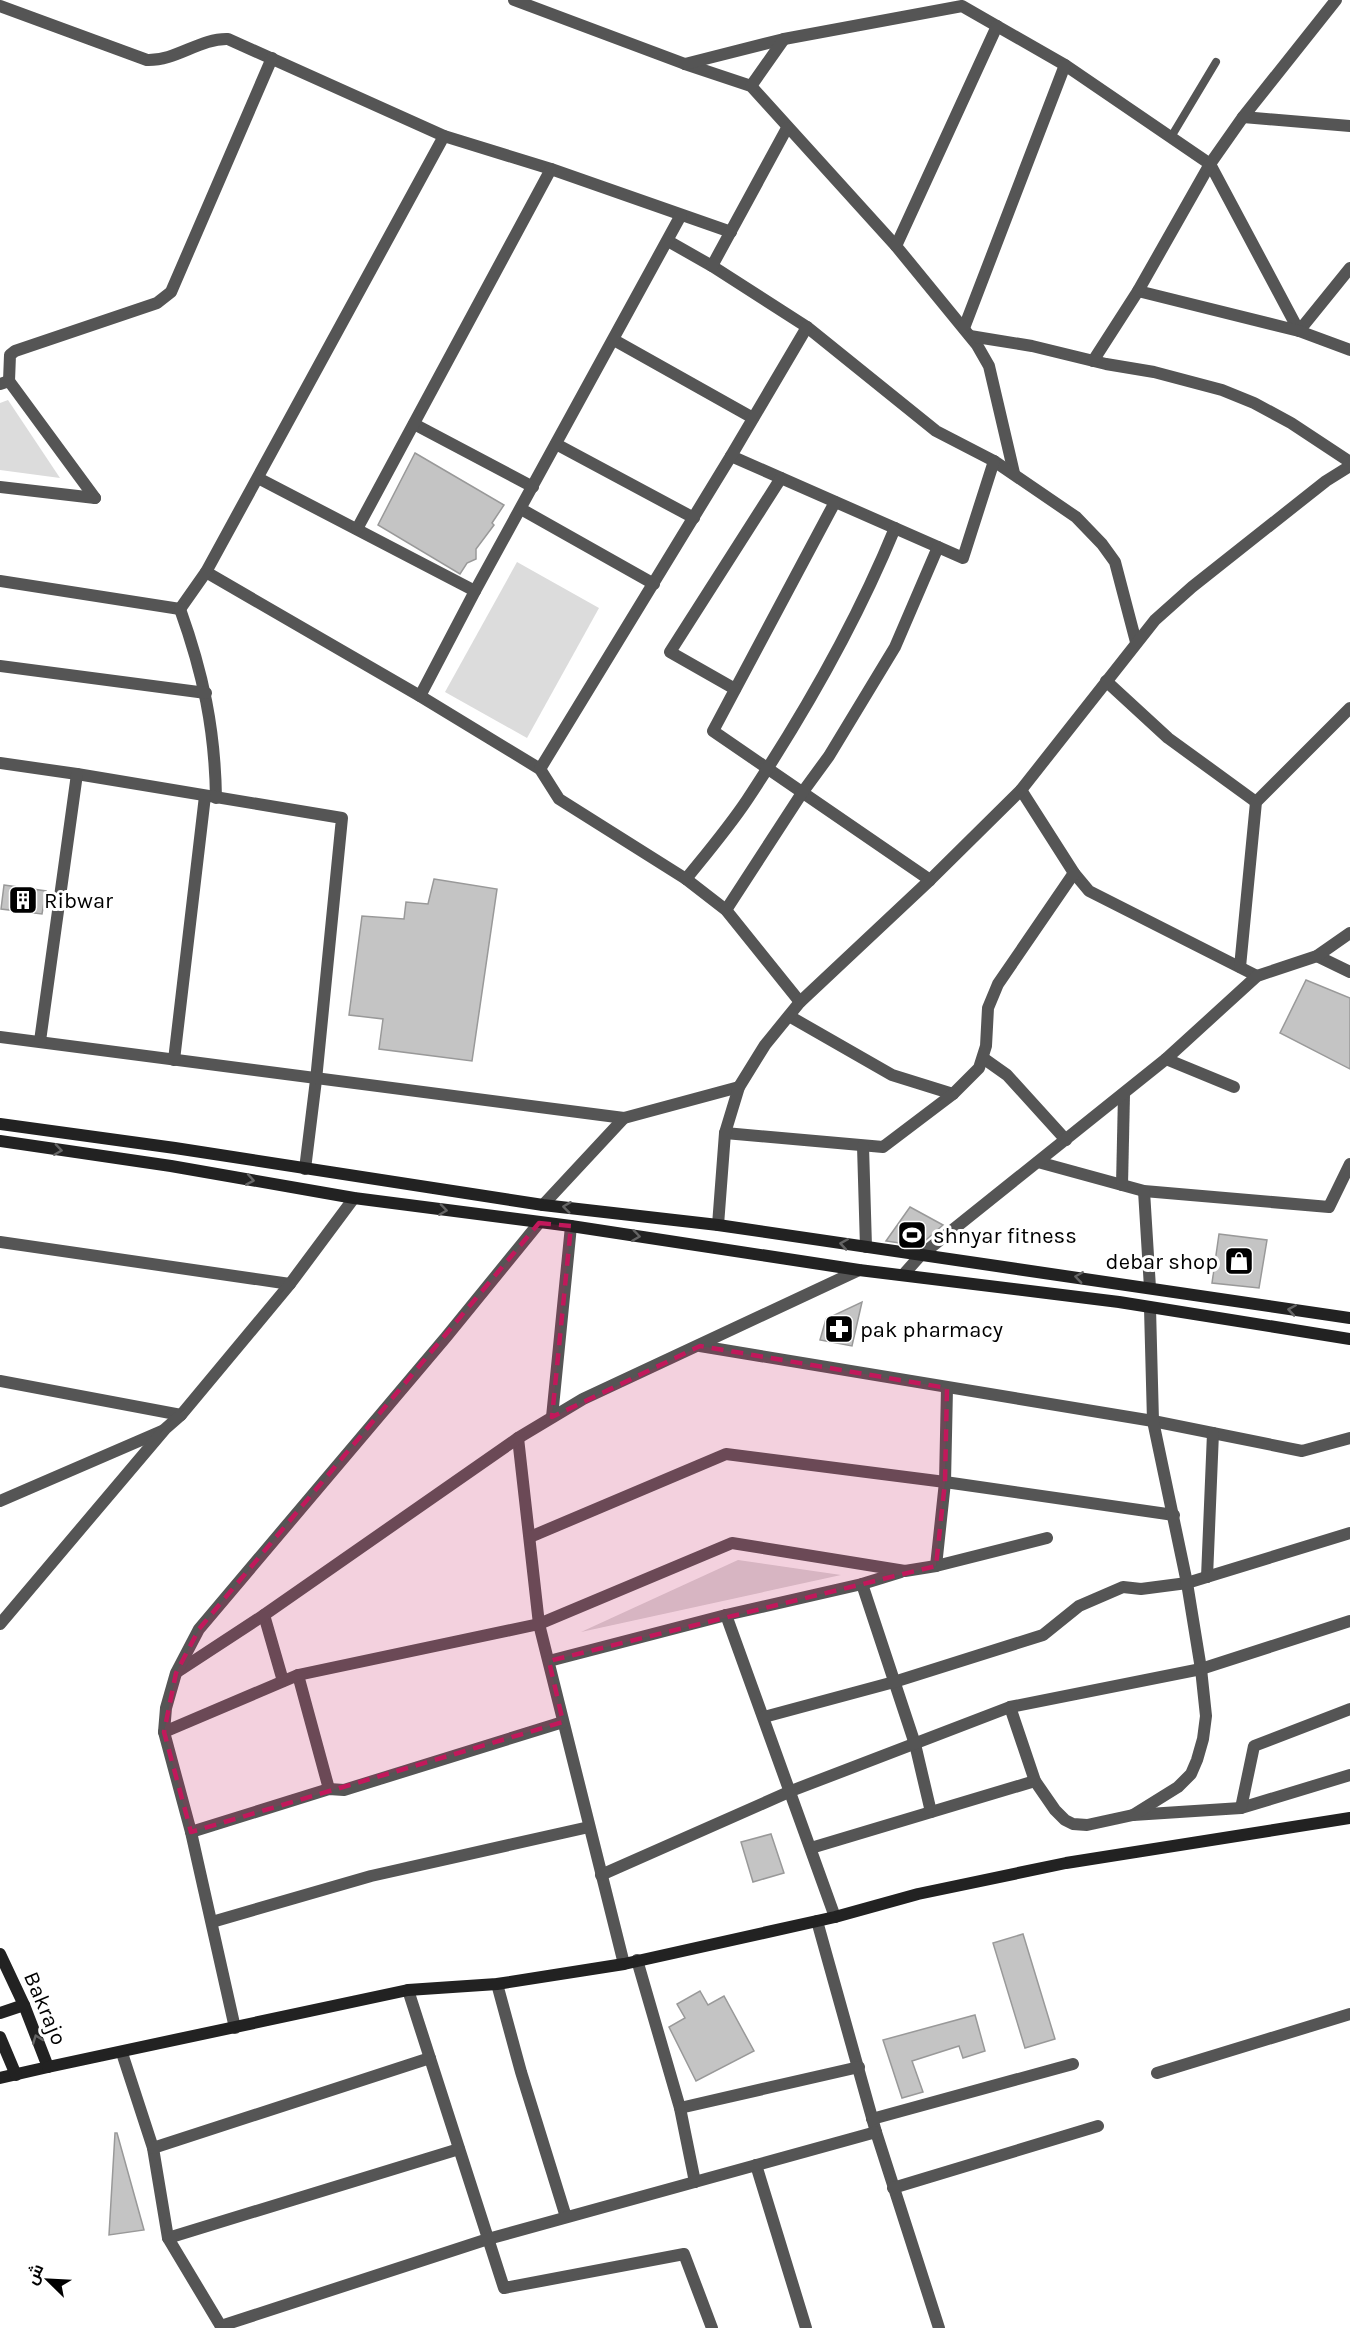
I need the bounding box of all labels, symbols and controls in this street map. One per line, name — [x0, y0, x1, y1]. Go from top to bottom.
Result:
building icon: Ribwar — [7, 884, 39, 916]
place label: Ribwar — [44, 888, 113, 914]
one-way arrow — [53, 1143, 62, 1155]
one-way arrow — [245, 1173, 255, 1186]
one-way arrow — [563, 1202, 572, 1214]
one-way arrow — [438, 1204, 448, 1216]
sports icon: shnyar fitness — [896, 1219, 928, 1251]
place label: shnyar fitness — [933, 1223, 1077, 1249]
one-way arrow — [632, 1229, 641, 1241]
one-way arrow — [839, 1238, 849, 1251]
shop icon: debar shop — [1223, 1245, 1255, 1277]
place label: debar shop — [1106, 1249, 1218, 1275]
one-way arrow — [1074, 1272, 1083, 1284]
one-way arrow — [1288, 1304, 1297, 1316]
pharmacy icon: pak pharmacy — [823, 1313, 855, 1345]
place label: pak pharmacy — [860, 1317, 1003, 1343]
street label: Bakrajo — [18, 1968, 72, 2049]
one-way arrow — [32, 2034, 44, 2045]
north arrow — [18, 2250, 78, 2310]
text: ش — [22, 2261, 48, 2287]

